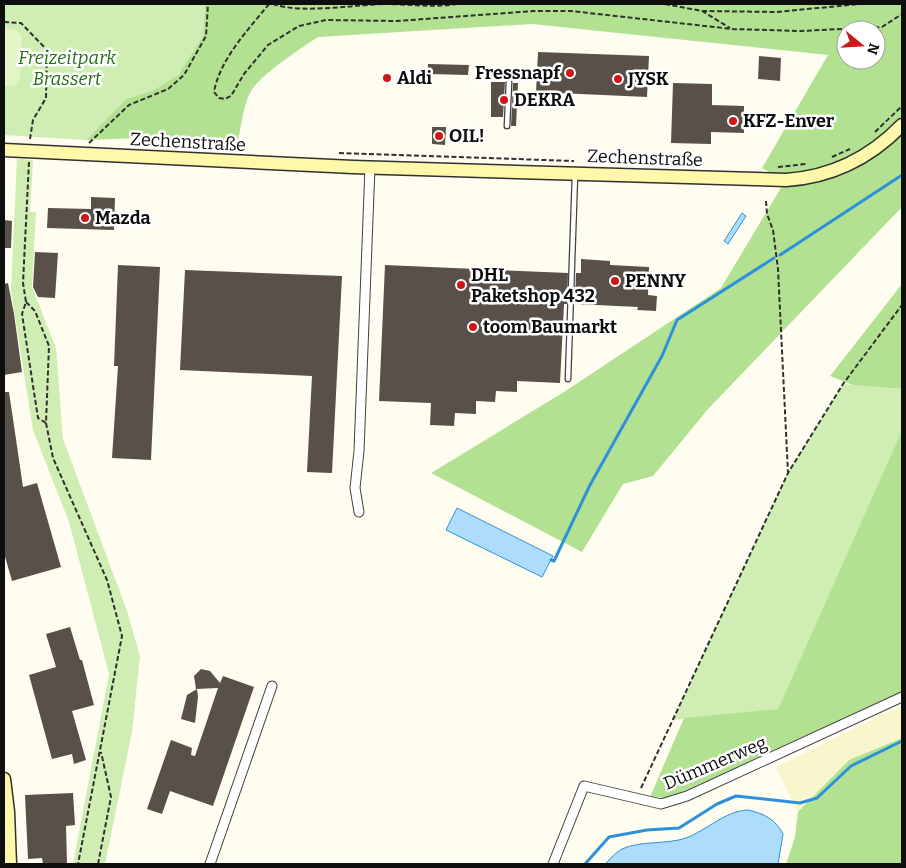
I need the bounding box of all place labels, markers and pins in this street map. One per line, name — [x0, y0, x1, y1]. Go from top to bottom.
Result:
place label: Fressnapf — [475, 62, 561, 84]
place label: Aldi — [397, 67, 432, 89]
marker: Fressnapf — [564, 67, 576, 79]
place label: JYSK — [627, 68, 669, 90]
marker: Aldi — [381, 72, 393, 84]
marker: JYSK — [612, 73, 624, 85]
place label: DEKRA — [514, 89, 575, 111]
marker: DEKRA — [498, 94, 510, 106]
place label: KFZ-Enver — [743, 110, 835, 132]
marker: KFZ-Enver — [727, 115, 739, 127]
place label: OIL! — [449, 125, 485, 147]
marker: OIL! — [433, 130, 445, 142]
place label: Mazda — [95, 207, 151, 229]
marker: Mazda — [79, 212, 91, 224]
place label: DHL Paketshop 432 — [471, 264, 595, 307]
place label: PENNY — [625, 270, 686, 292]
marker: PENNY — [609, 275, 621, 287]
marker: DHL Paketshop 432 — [455, 279, 467, 291]
place label: toom Baumarkt — [483, 316, 617, 338]
marker: toom Baumarkt — [467, 321, 479, 333]

